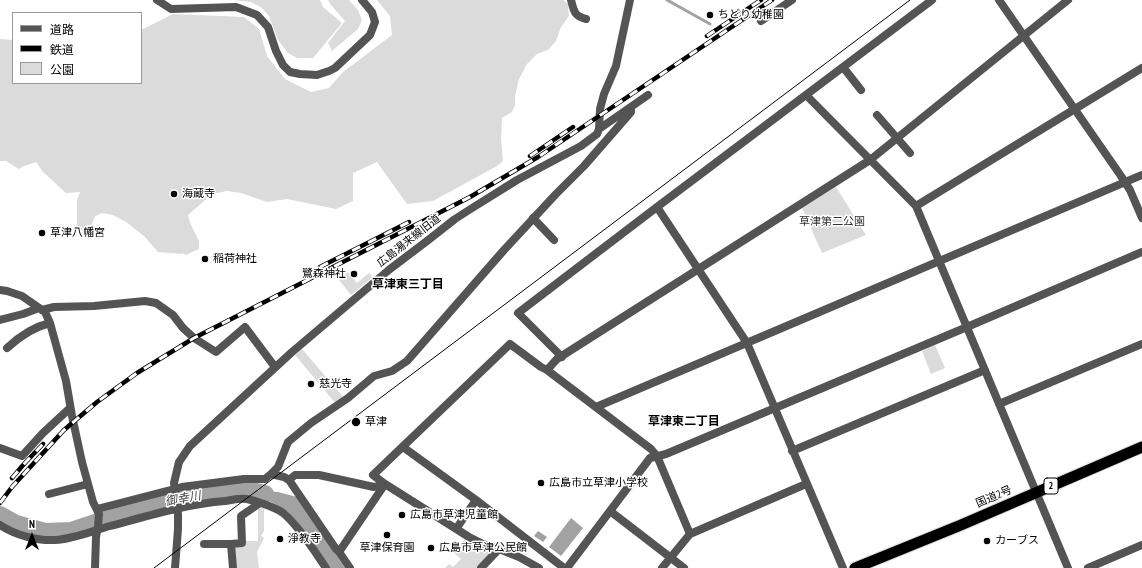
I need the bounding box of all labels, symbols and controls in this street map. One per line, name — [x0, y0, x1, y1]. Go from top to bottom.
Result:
place label: ちどり幼稚園 — [718, 8, 784, 22]
marker: ちどり幼稚園 — [705, 10, 715, 20]
legend — [12, 12, 142, 84]
text: 道路 — [50, 22, 74, 37]
text: 鉄道 — [50, 42, 74, 57]
text: 公園 — [50, 62, 74, 77]
place label: 海蔵寺 — [182, 187, 215, 201]
marker: 海蔵寺 — [169, 189, 179, 199]
street label: 広島湯来線旧道 — [375, 212, 443, 270]
park label: 草津第二公園 — [799, 215, 865, 229]
place label: 草津八幡宮 — [50, 226, 105, 240]
marker: 草津八幡宮 — [37, 228, 47, 238]
place label: 稲荷神社 — [213, 252, 257, 266]
marker: 稲荷神社 — [200, 254, 210, 264]
place label: 鷺森神社 — [302, 267, 346, 281]
marker: 鷺森神社 — [349, 269, 359, 279]
district label: 草津東三丁目 — [372, 278, 444, 292]
place label: 慈光寺 — [319, 377, 352, 391]
marker: 慈光寺 — [306, 379, 316, 389]
place label: 草津 — [365, 415, 387, 429]
district label: 草津東二丁目 — [648, 415, 720, 429]
marker: 草津 — [350, 416, 362, 428]
place label: 広島市立草津小学校 — [549, 476, 648, 490]
marker: 広島市立草津小学校 — [536, 478, 546, 488]
road number: 2 — [1044, 478, 1058, 494]
street label: 国道2号 — [974, 484, 1014, 510]
water label: 御幸川 — [164, 489, 202, 509]
place label: 広島市草津児童館 — [410, 508, 498, 522]
marker: 広島市草津児童館 — [397, 510, 407, 520]
north arrow — [12, 516, 52, 556]
text: N — [29, 517, 35, 531]
marker: 草津保育園 — [382, 530, 392, 540]
place label: 淨教寺 — [288, 532, 321, 546]
marker: 淨教寺 — [275, 534, 285, 544]
place label: カーブス — [995, 534, 1039, 548]
marker: カーブス — [982, 536, 992, 546]
place label: 草津保育園 — [360, 541, 414, 555]
place label: 広島市草津公民館 — [439, 541, 527, 555]
marker: 広島市草津公民館 — [426, 543, 436, 553]

